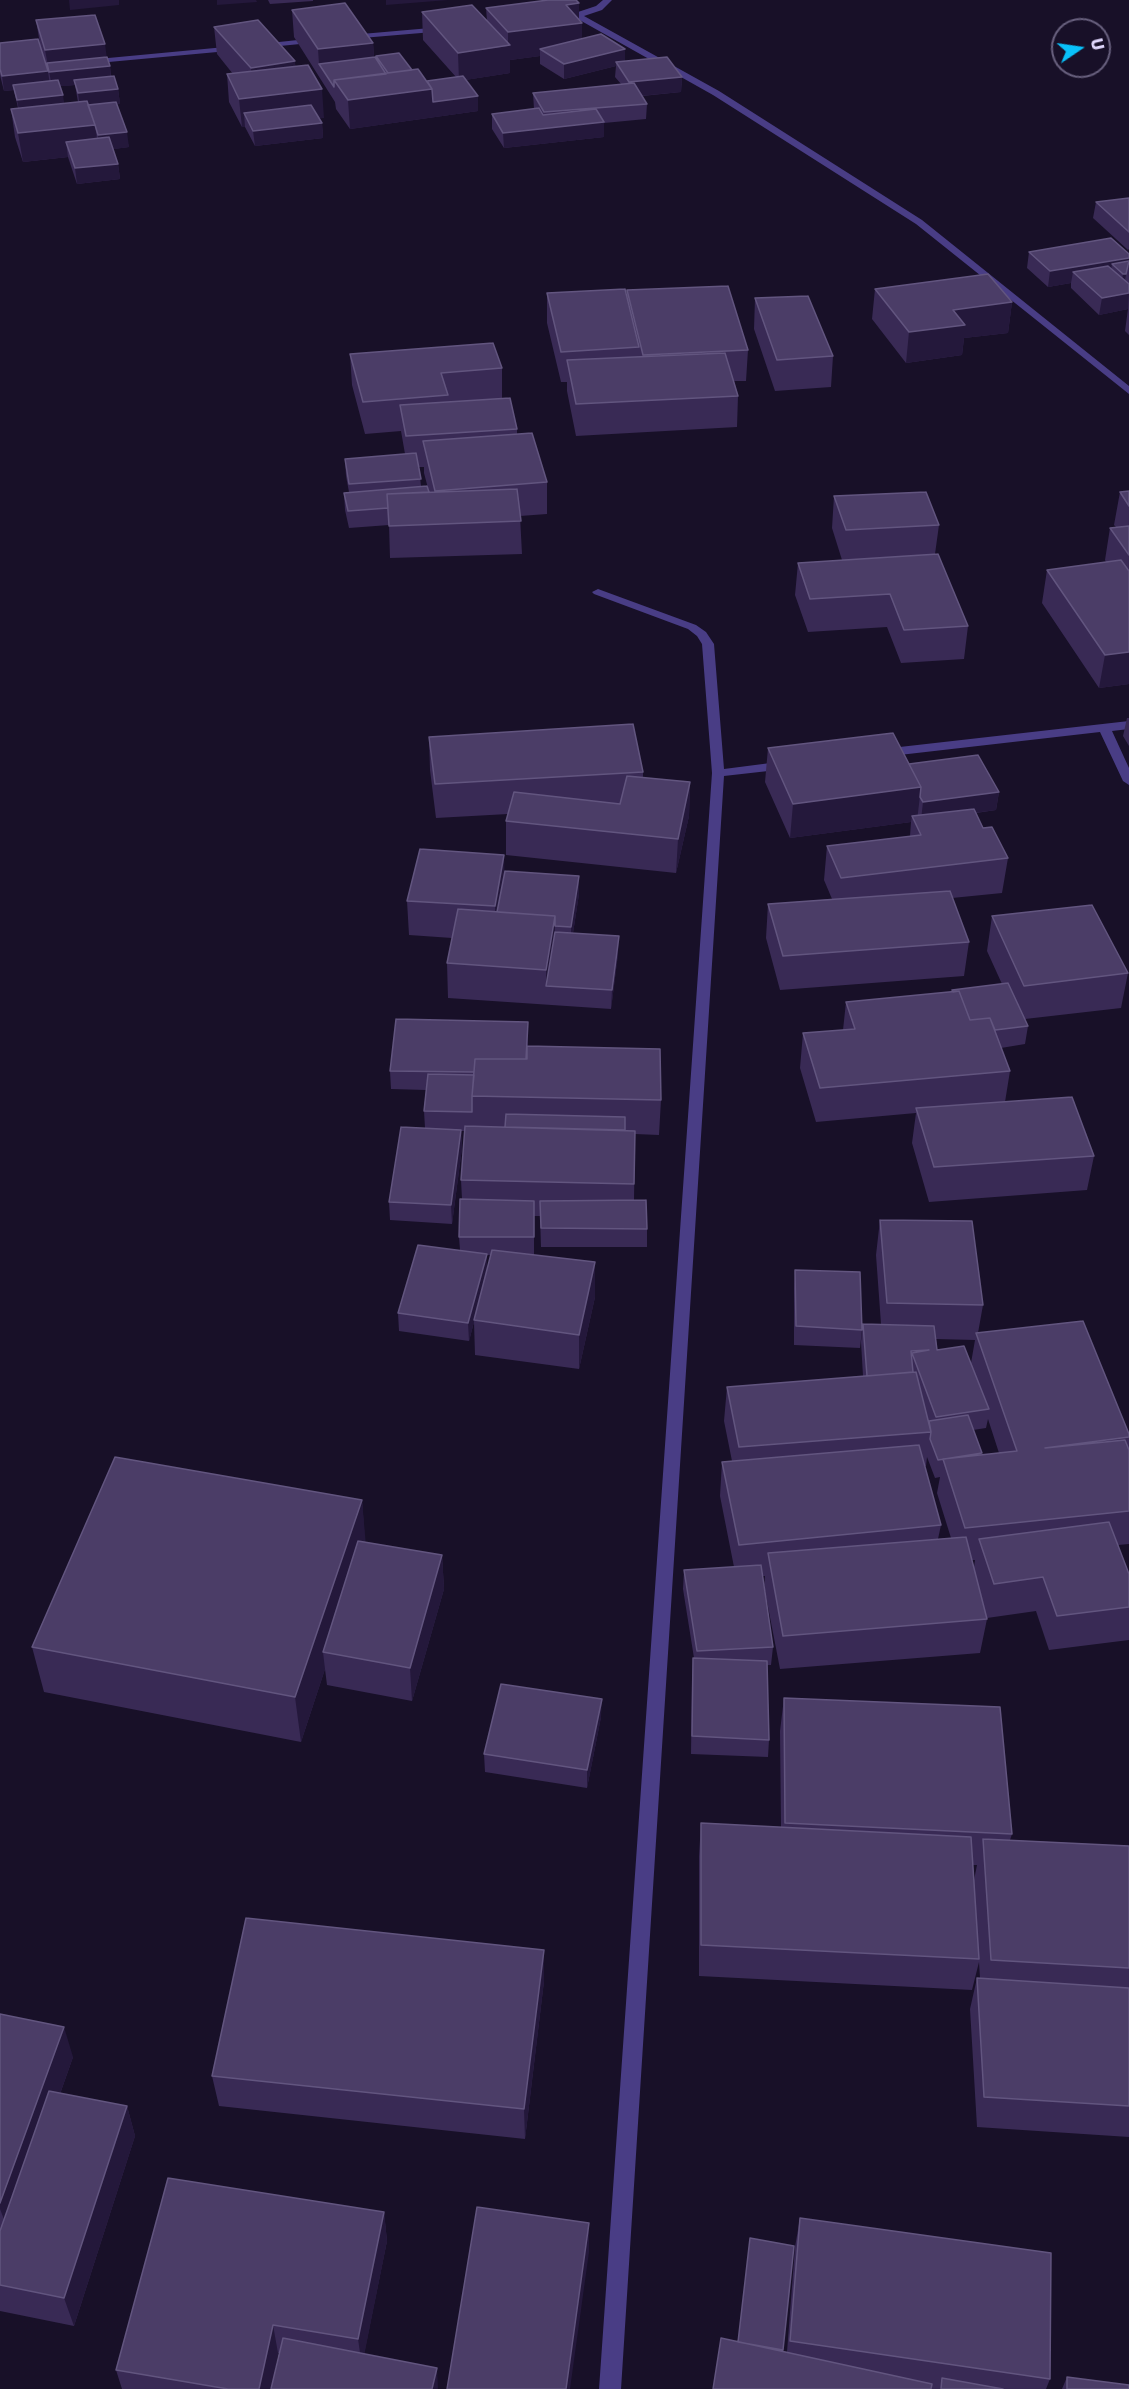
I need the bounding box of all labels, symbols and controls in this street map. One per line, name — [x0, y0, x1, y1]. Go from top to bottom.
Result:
north arrow — [1051, 18, 1111, 78]
text: U — [1087, 36, 1108, 52]

